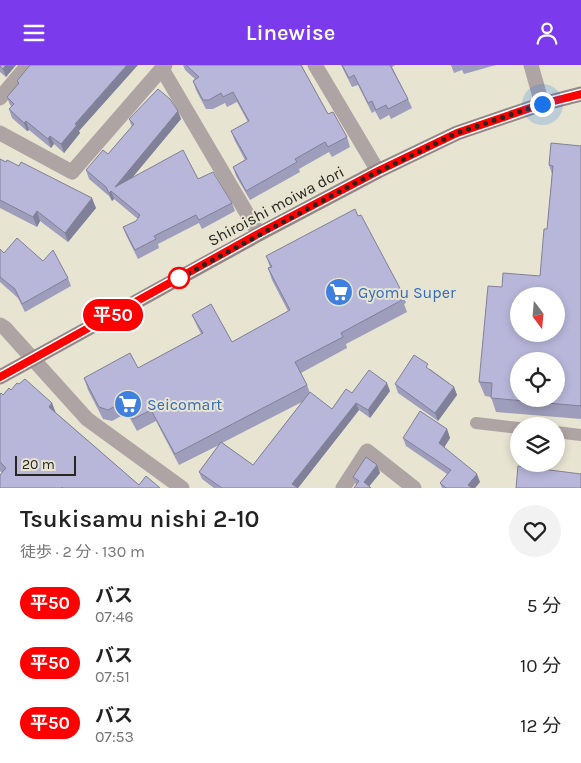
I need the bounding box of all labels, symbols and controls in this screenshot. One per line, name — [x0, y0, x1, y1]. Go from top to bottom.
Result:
icon: menu — [20, 19, 48, 47]
icon: person — [533, 19, 561, 47]
text: Linewise — [246, 20, 335, 46]
your location — [530, 92, 555, 117]
street label: Shiroishi moiwa dori — [205, 162, 347, 250]
unlabelled marker — [168, 267, 190, 289]
supermarket icon: Gyomu Super — [324, 277, 354, 307]
place label: Gyomu Super — [358, 283, 456, 302]
north arrow — [510, 287, 565, 343]
map controls — [510, 287, 565, 472]
line badge: 平50 — [84, 299, 142, 331]
text: 平50 — [93, 304, 133, 326]
button: locate — [510, 352, 565, 407]
supermarket icon: Seicomart — [113, 389, 143, 419]
place label: Seicomart — [147, 395, 222, 414]
button: layers — [510, 417, 565, 472]
scale bar — [15, 453, 76, 476]
text: 20 m — [22, 456, 55, 473]
text: Tsukisamu nishi 2-10 — [20, 505, 260, 533]
button: heart — [509, 505, 561, 557]
text: 徒歩 · 2 分 · 130 m — [20, 542, 145, 561]
text: バス — [95, 585, 133, 607]
text: 平50 — [30, 592, 70, 614]
text: 5 分 — [527, 595, 561, 617]
text: 07:46 — [95, 607, 134, 626]
text: バス — [95, 645, 133, 667]
text: 平50 — [30, 652, 70, 674]
text: 10 分 — [520, 655, 561, 677]
text: 07:51 — [95, 667, 130, 686]
text: バス — [95, 705, 133, 727]
text: 平50 — [30, 712, 70, 734]
text: 12 分 — [520, 715, 561, 737]
text: 07:53 — [95, 727, 134, 746]

